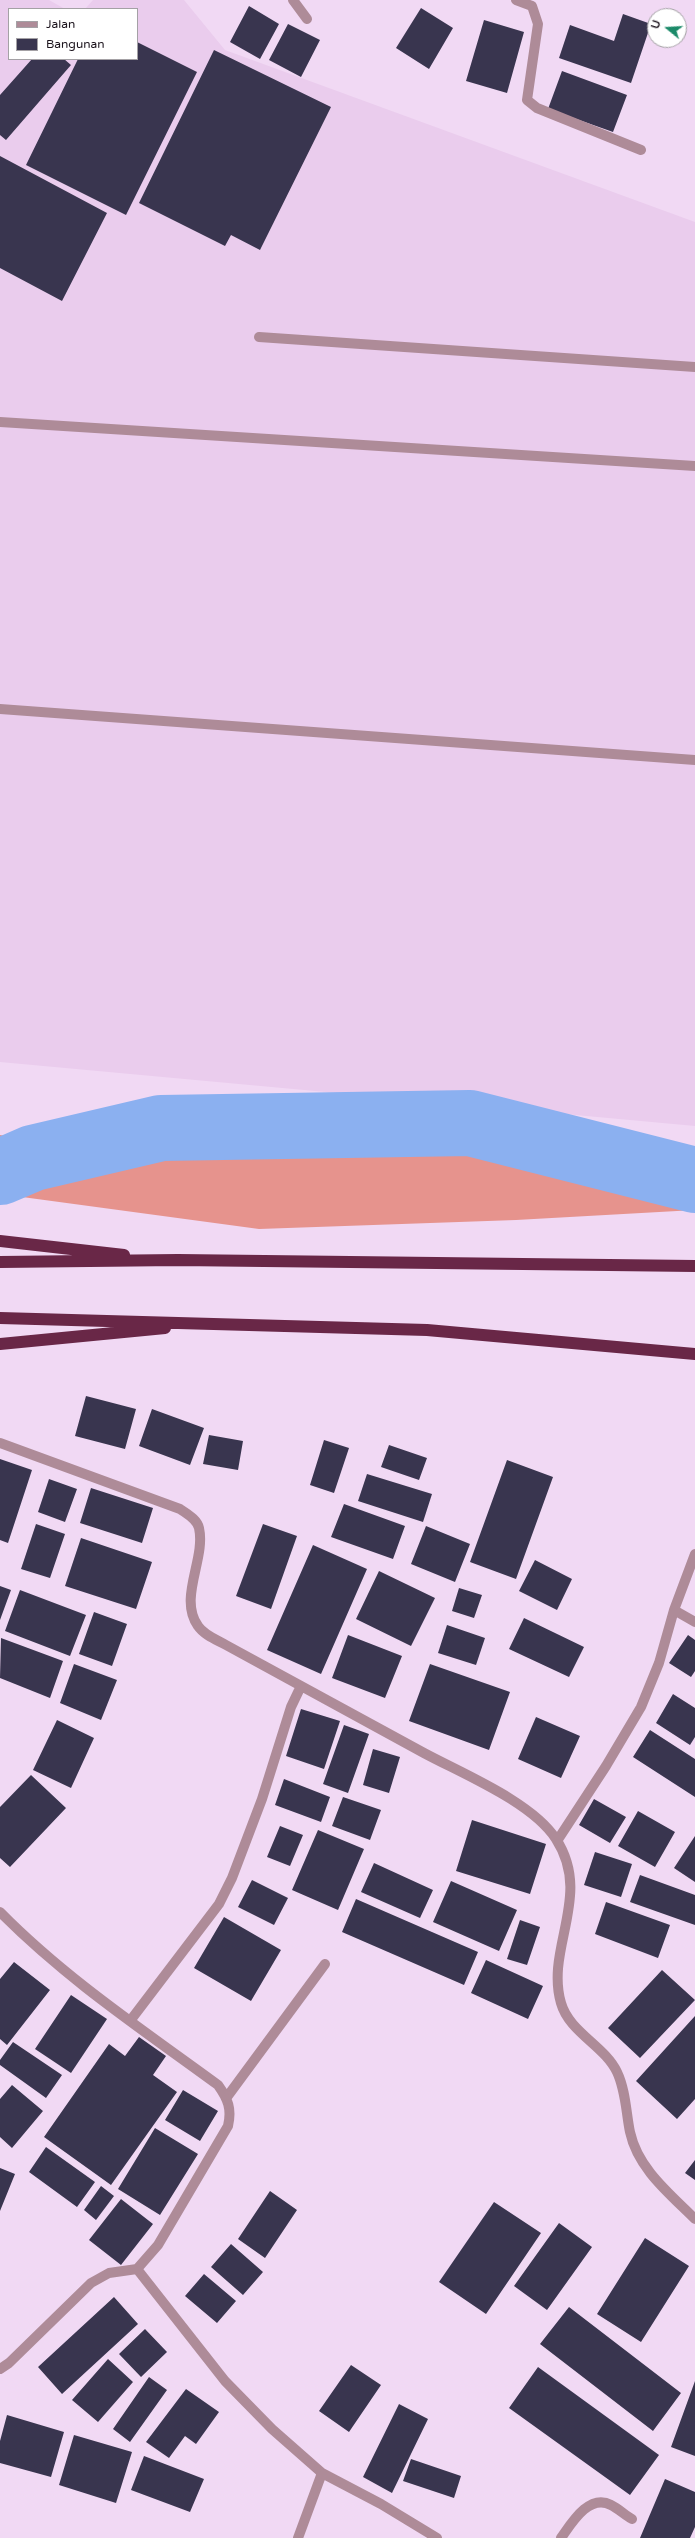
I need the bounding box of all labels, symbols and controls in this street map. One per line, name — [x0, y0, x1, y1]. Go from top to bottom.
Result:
legend — [8, 8, 138, 60]
north arrow — [647, 8, 687, 48]
text: Jalan — [46, 17, 75, 31]
text: U — [649, 18, 664, 30]
text: Bangunan — [46, 37, 105, 51]

